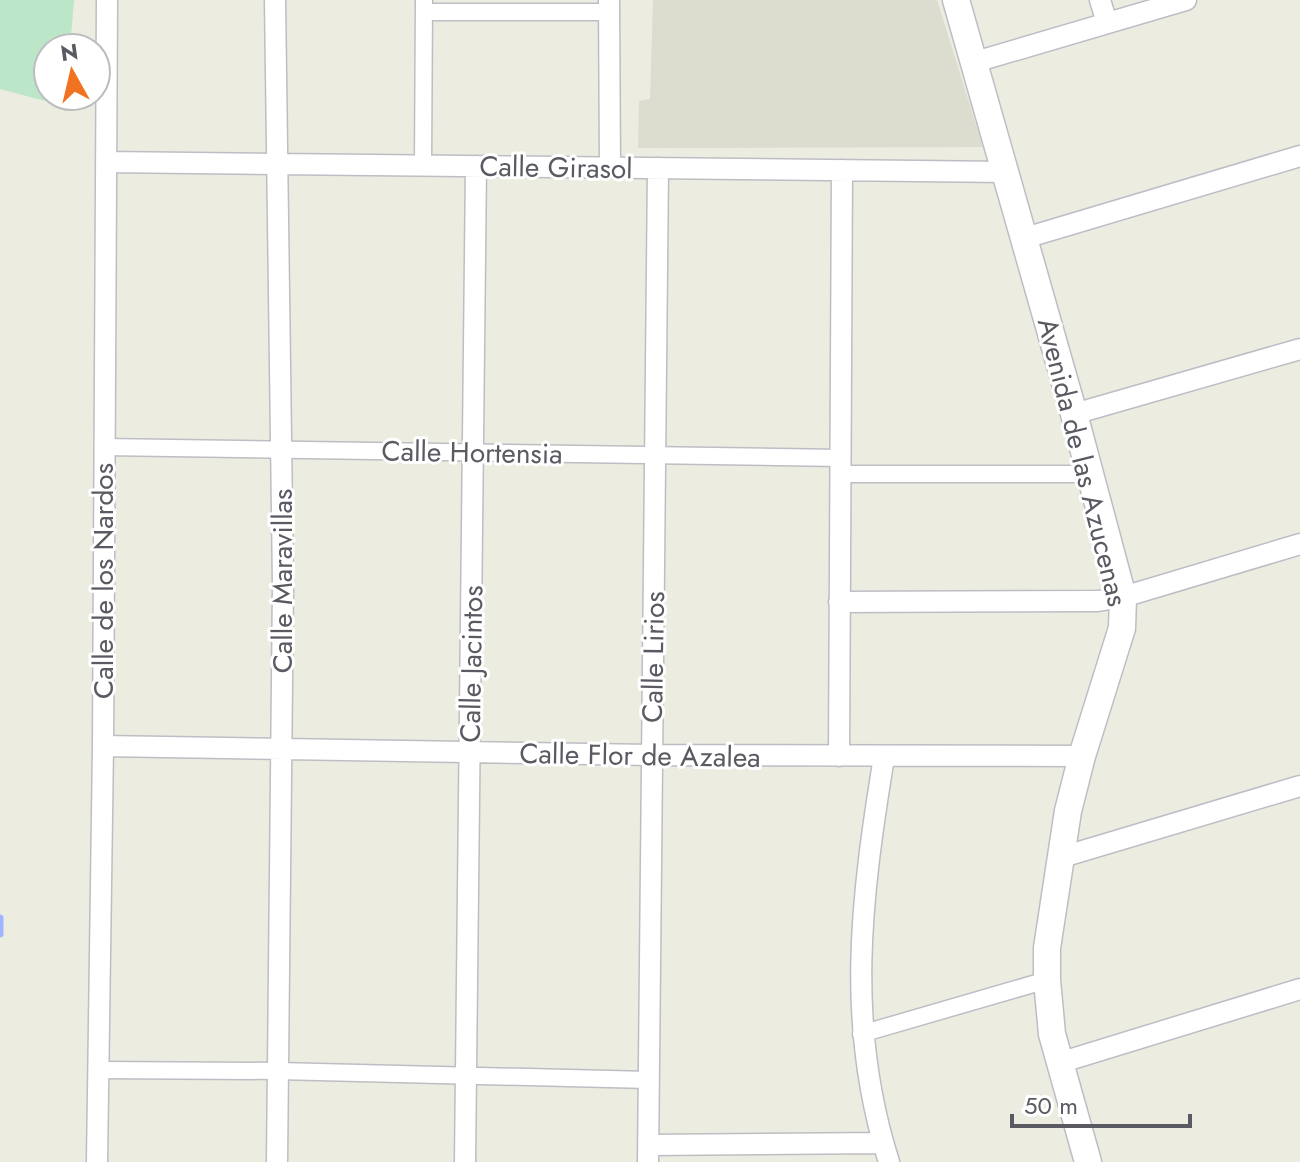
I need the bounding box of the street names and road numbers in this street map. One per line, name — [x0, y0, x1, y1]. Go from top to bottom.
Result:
street label: Calle Girasol — [479, 146, 633, 189]
street label: Avenida de las Azucenas — [1027, 314, 1138, 611]
street label: Calle Hortensia — [381, 430, 563, 475]
street label: Calle de los Nardos — [83, 463, 124, 699]
street label: Calle Maravillas — [262, 489, 303, 673]
street label: Calle Jacintos — [450, 585, 493, 743]
street label: Calle Lirios — [632, 591, 675, 723]
street label: Calle Flor de Azalea — [519, 733, 761, 778]

